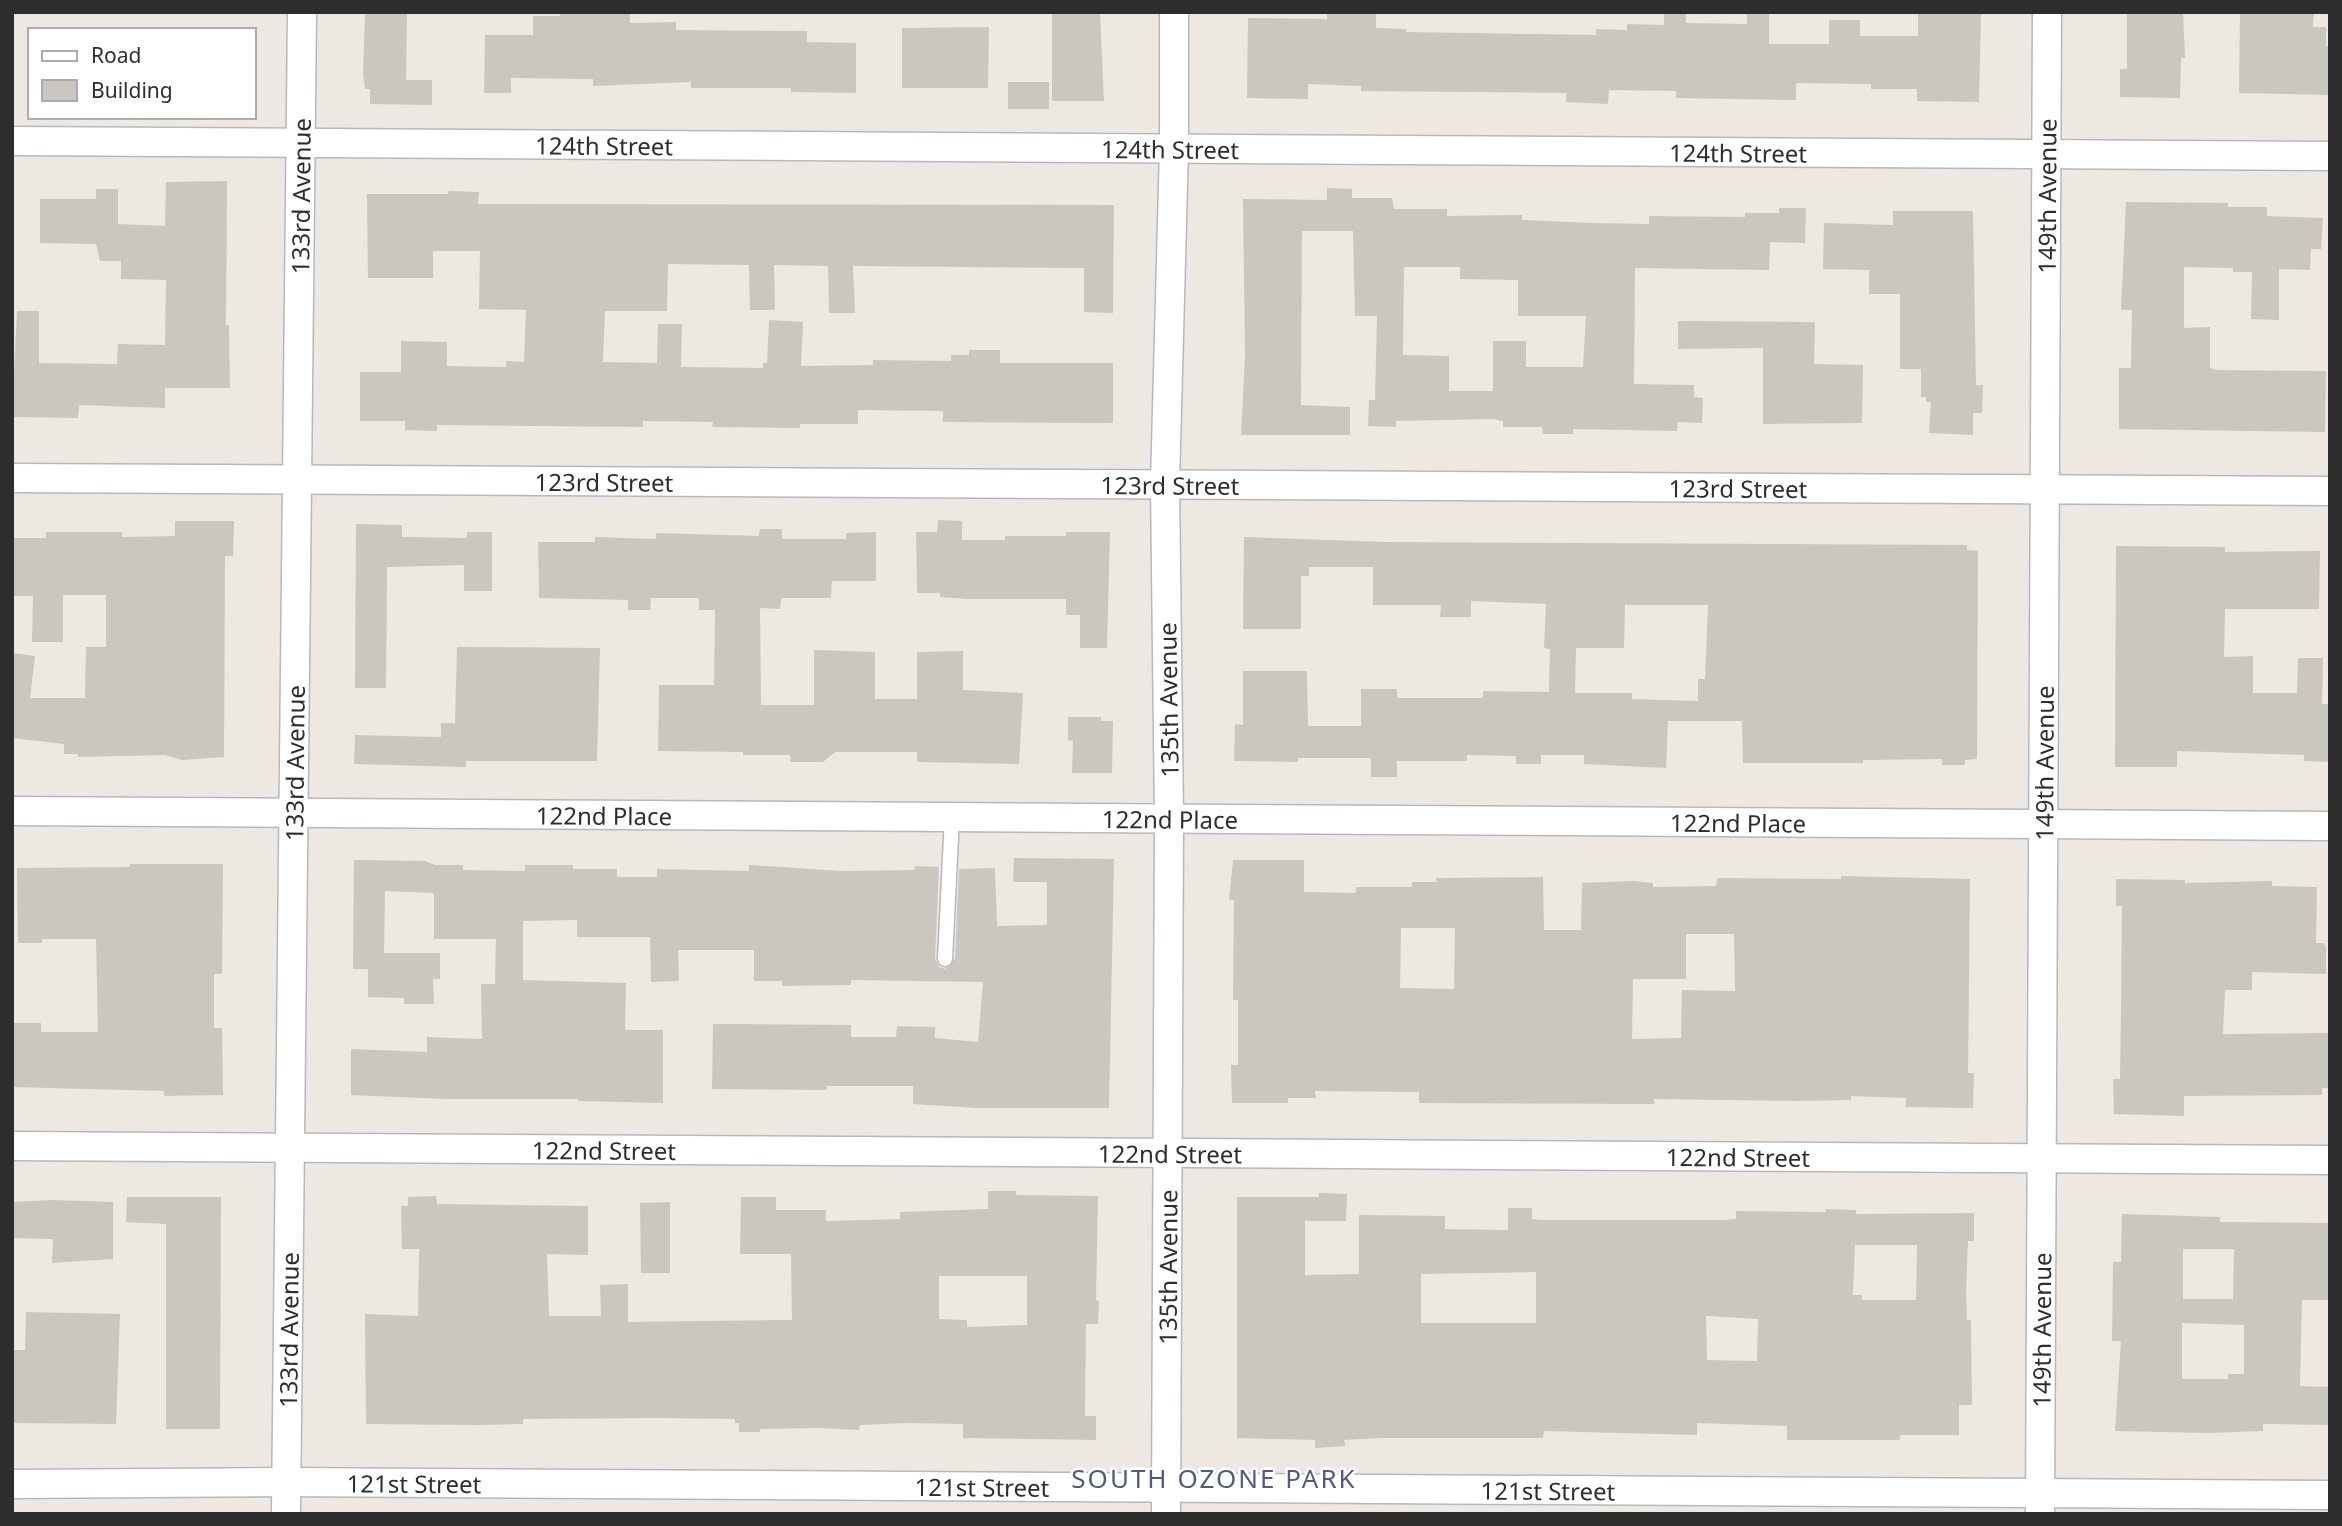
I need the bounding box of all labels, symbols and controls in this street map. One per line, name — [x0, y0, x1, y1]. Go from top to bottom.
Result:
legend — [28, 28, 256, 119]
text: Road — [91, 41, 141, 69]
text: Building — [91, 76, 173, 104]
street label: 133rd Avenue — [283, 118, 317, 274]
street label: 149th Avenue — [2029, 118, 2063, 274]
street label: 124th Street — [535, 128, 673, 162]
street label: 124th Street — [1101, 132, 1239, 165]
street label: 124th Street — [1669, 135, 1807, 169]
street label: 123rd Street — [535, 464, 674, 498]
street label: 123rd Street — [1101, 468, 1240, 501]
street label: 123rd Street — [1669, 471, 1808, 505]
street label: 135th Avenue — [1150, 622, 1186, 778]
street label: 133rd Avenue — [277, 685, 311, 841]
street label: 149th Avenue — [2027, 685, 2060, 841]
street label: 122nd Place — [536, 798, 672, 832]
street label: 122nd Place — [1102, 802, 1238, 835]
street label: 122nd Place — [1670, 805, 1806, 839]
street label: 122nd Street — [532, 1133, 676, 1167]
street label: 122nd Street — [1098, 1136, 1242, 1170]
street label: 122nd Street — [1666, 1139, 1810, 1173]
street label: 135th Avenue — [1150, 1189, 1184, 1345]
street label: 133rd Avenue — [271, 1252, 305, 1408]
street label: 149th Avenue — [2024, 1252, 2058, 1408]
district label: SOUTH OZONE PARK — [1071, 1460, 1357, 1496]
street label: 121st Street — [347, 1466, 482, 1500]
street label: 121st Street — [915, 1469, 1050, 1503]
street label: 121st Street — [1481, 1473, 1616, 1507]

